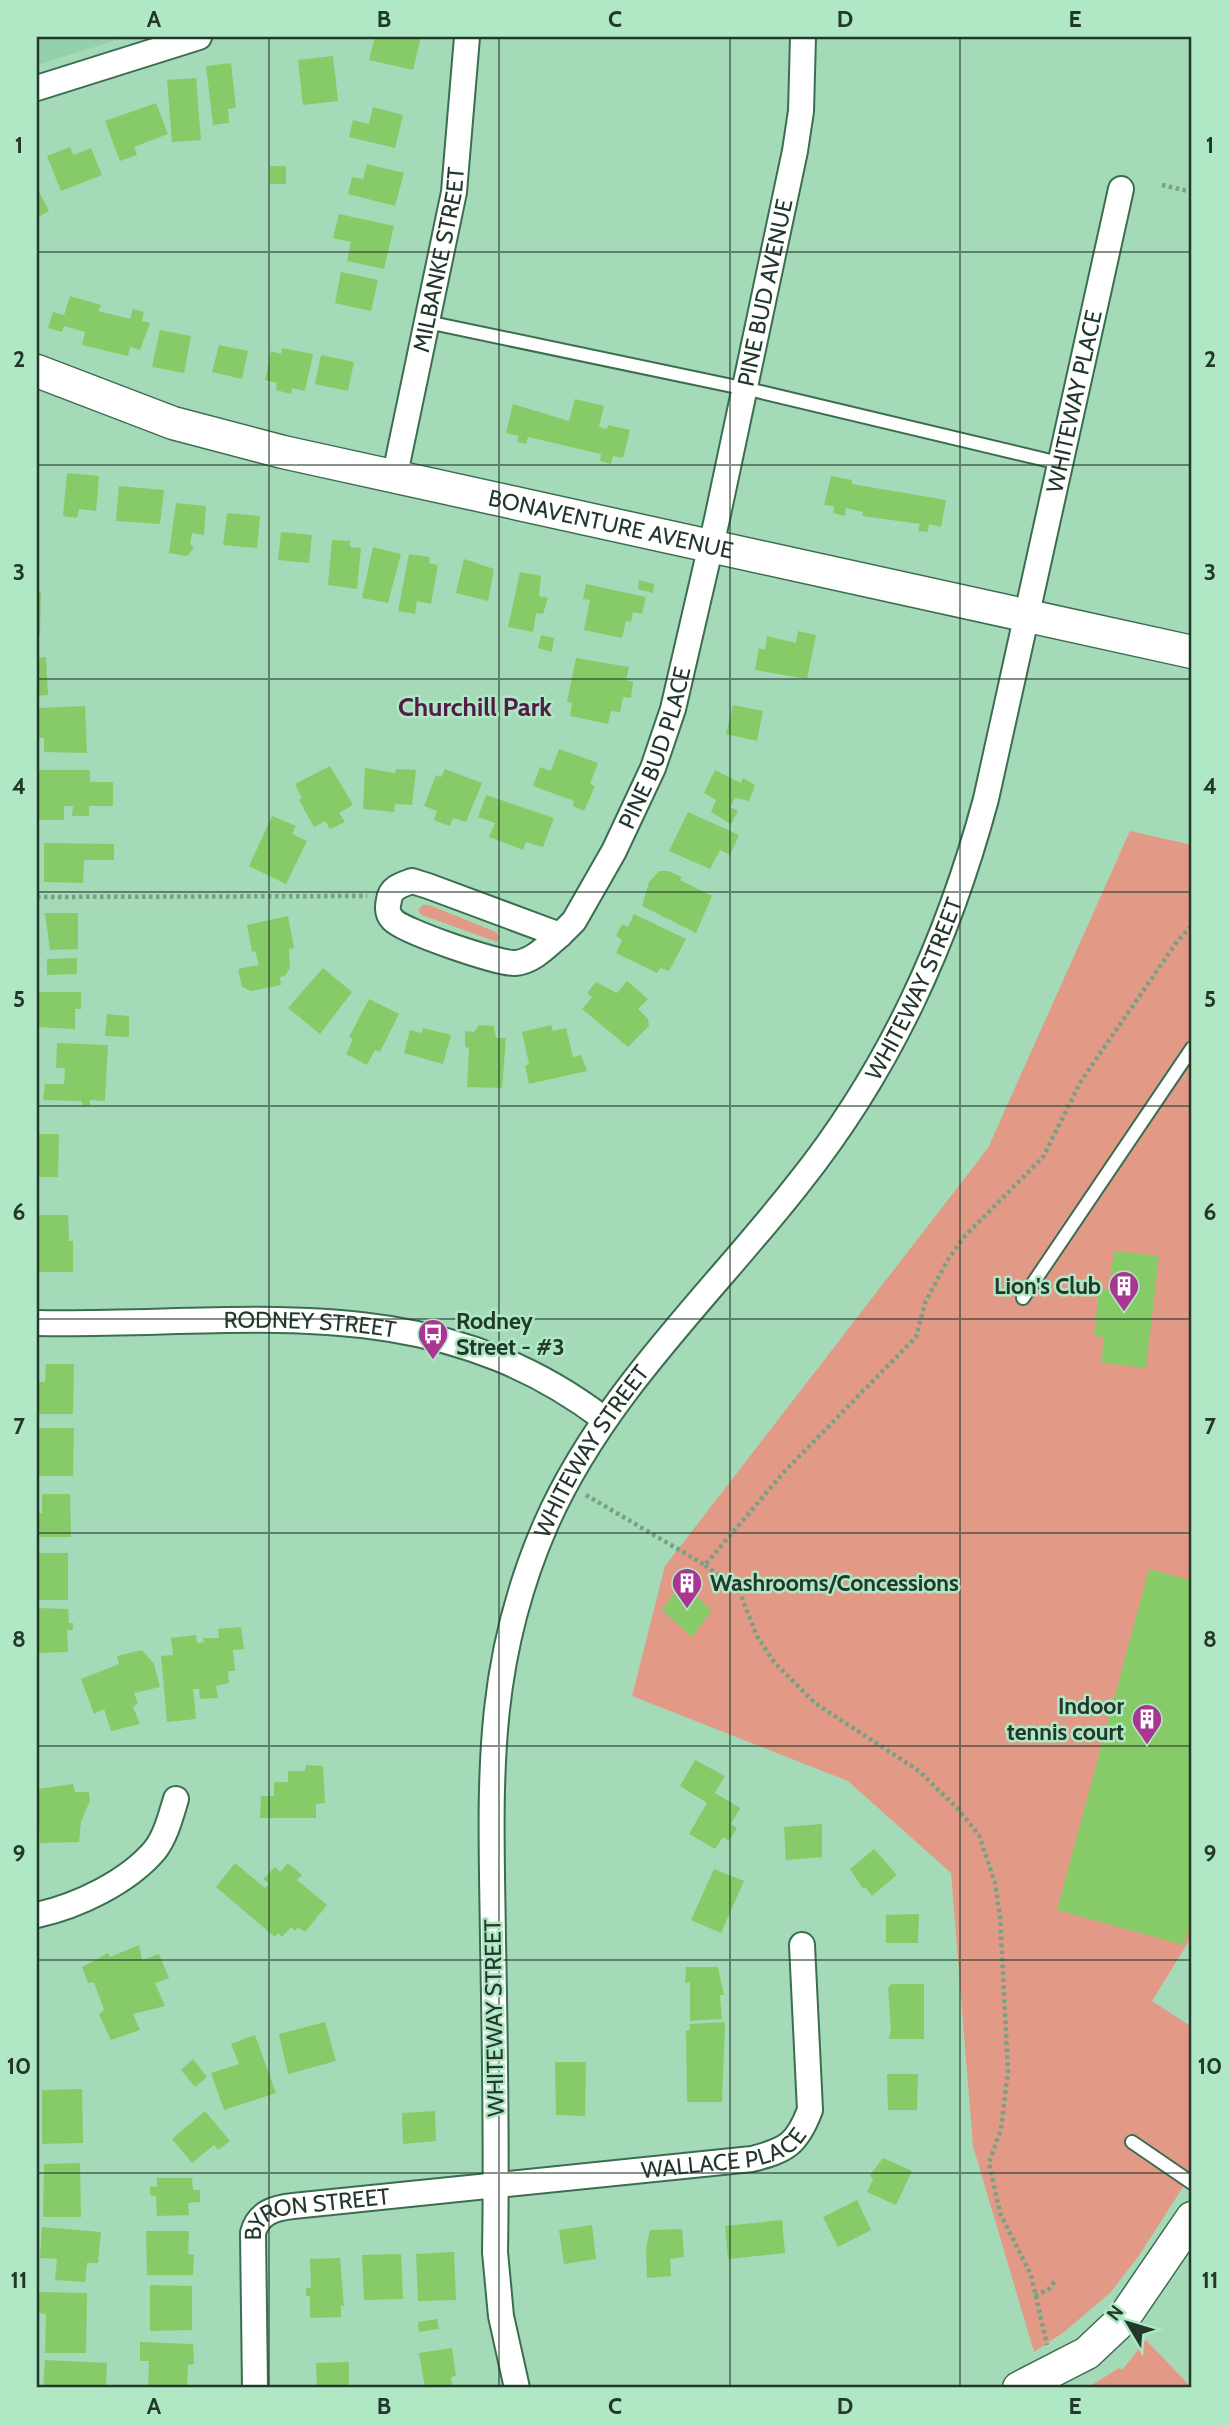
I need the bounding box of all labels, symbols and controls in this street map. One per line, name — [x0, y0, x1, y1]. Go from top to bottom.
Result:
text: A — [147, 5, 162, 33]
text: B — [377, 5, 391, 33]
text: C — [608, 5, 622, 33]
text: D — [837, 5, 853, 33]
text: E — [1068, 5, 1082, 33]
text: 1 — [15, 131, 23, 159]
text: 1 — [1206, 131, 1214, 159]
street label: MILBANKE STREET — [407, 166, 470, 355]
street label: PINE BUD AVENUE — [732, 196, 799, 389]
street label: WHITEWAY PLACE — [1040, 307, 1108, 495]
text: 2 — [13, 345, 25, 373]
text: 2 — [1204, 345, 1216, 373]
street label: BONAVENTURE AVENUE — [486, 484, 736, 565]
text: 3 — [13, 558, 25, 586]
text: 3 — [1204, 558, 1216, 586]
street label: PINE BUD PLACE — [612, 664, 696, 833]
district label: Churchill Park — [398, 691, 552, 723]
text: 4 — [12, 772, 26, 800]
text: 4 — [1203, 772, 1217, 800]
street label: WHITEWAY STREET — [859, 894, 968, 1085]
text: 5 — [13, 985, 25, 1013]
text: 5 — [1204, 985, 1216, 1013]
text: 6 — [13, 1198, 25, 1226]
text: 6 — [1204, 1198, 1216, 1226]
building icon: Lion's Club — [1107, 1269, 1141, 1313]
place label: Lion's Club — [994, 1272, 1101, 1300]
street label: RODNEY STREET — [224, 1306, 398, 1344]
place label: Rodney Street - #3 — [456, 1307, 565, 1361]
bus stop icon: Rodney Street - #3 — [416, 1317, 450, 1361]
street label: WHITEWAY STREET — [528, 1359, 655, 1542]
text: 7 — [13, 1412, 25, 1440]
text: 7 — [1204, 1412, 1216, 1440]
building icon: Washrooms/Concessions — [670, 1566, 704, 1610]
place label: Washrooms/Concessions — [710, 1569, 959, 1597]
text: 8 — [12, 1625, 26, 1653]
text: 8 — [1203, 1625, 1217, 1653]
place label: Indoor tennis court — [1007, 1692, 1124, 1746]
building icon: Indoor tennis court — [1130, 1702, 1164, 1746]
text: 9 — [13, 1839, 25, 1867]
text: 9 — [1204, 1839, 1216, 1867]
street label: WHITEWAY STREET — [478, 1919, 510, 2117]
text: 10 — [7, 2052, 31, 2080]
text: 10 — [1198, 2052, 1222, 2080]
street label: WALLACE PLACE — [640, 2122, 812, 2184]
street label: BYRON STREET — [239, 2182, 391, 2240]
text: 11 — [11, 2266, 27, 2294]
text: 11 — [1202, 2266, 1218, 2294]
north arrow — [1092, 2288, 1162, 2358]
text: N — [1102, 2300, 1128, 2325]
text: A — [147, 2392, 162, 2420]
text: B — [377, 2392, 391, 2420]
text: C — [608, 2392, 622, 2420]
text: D — [837, 2392, 853, 2420]
text: E — [1068, 2392, 1082, 2420]

